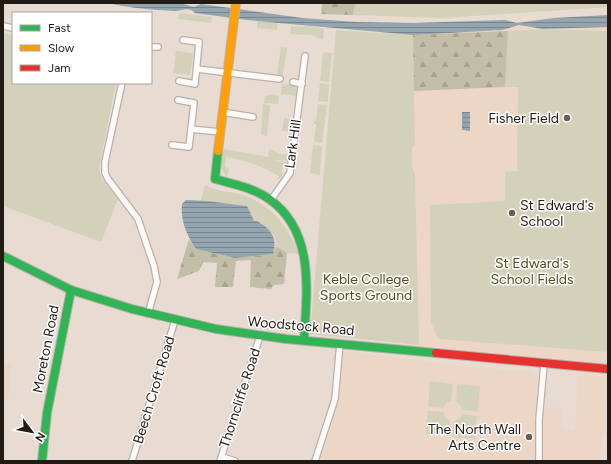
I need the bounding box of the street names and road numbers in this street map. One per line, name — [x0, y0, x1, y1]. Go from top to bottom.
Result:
street label: Lark Hill — [281, 118, 305, 170]
street label: Moreton Road — [29, 304, 63, 394]
street label: Woodstock Road — [247, 313, 355, 339]
street label: Beech Croft Road — [130, 334, 178, 446]
street label: Thorncliffe Road — [216, 346, 264, 450]

